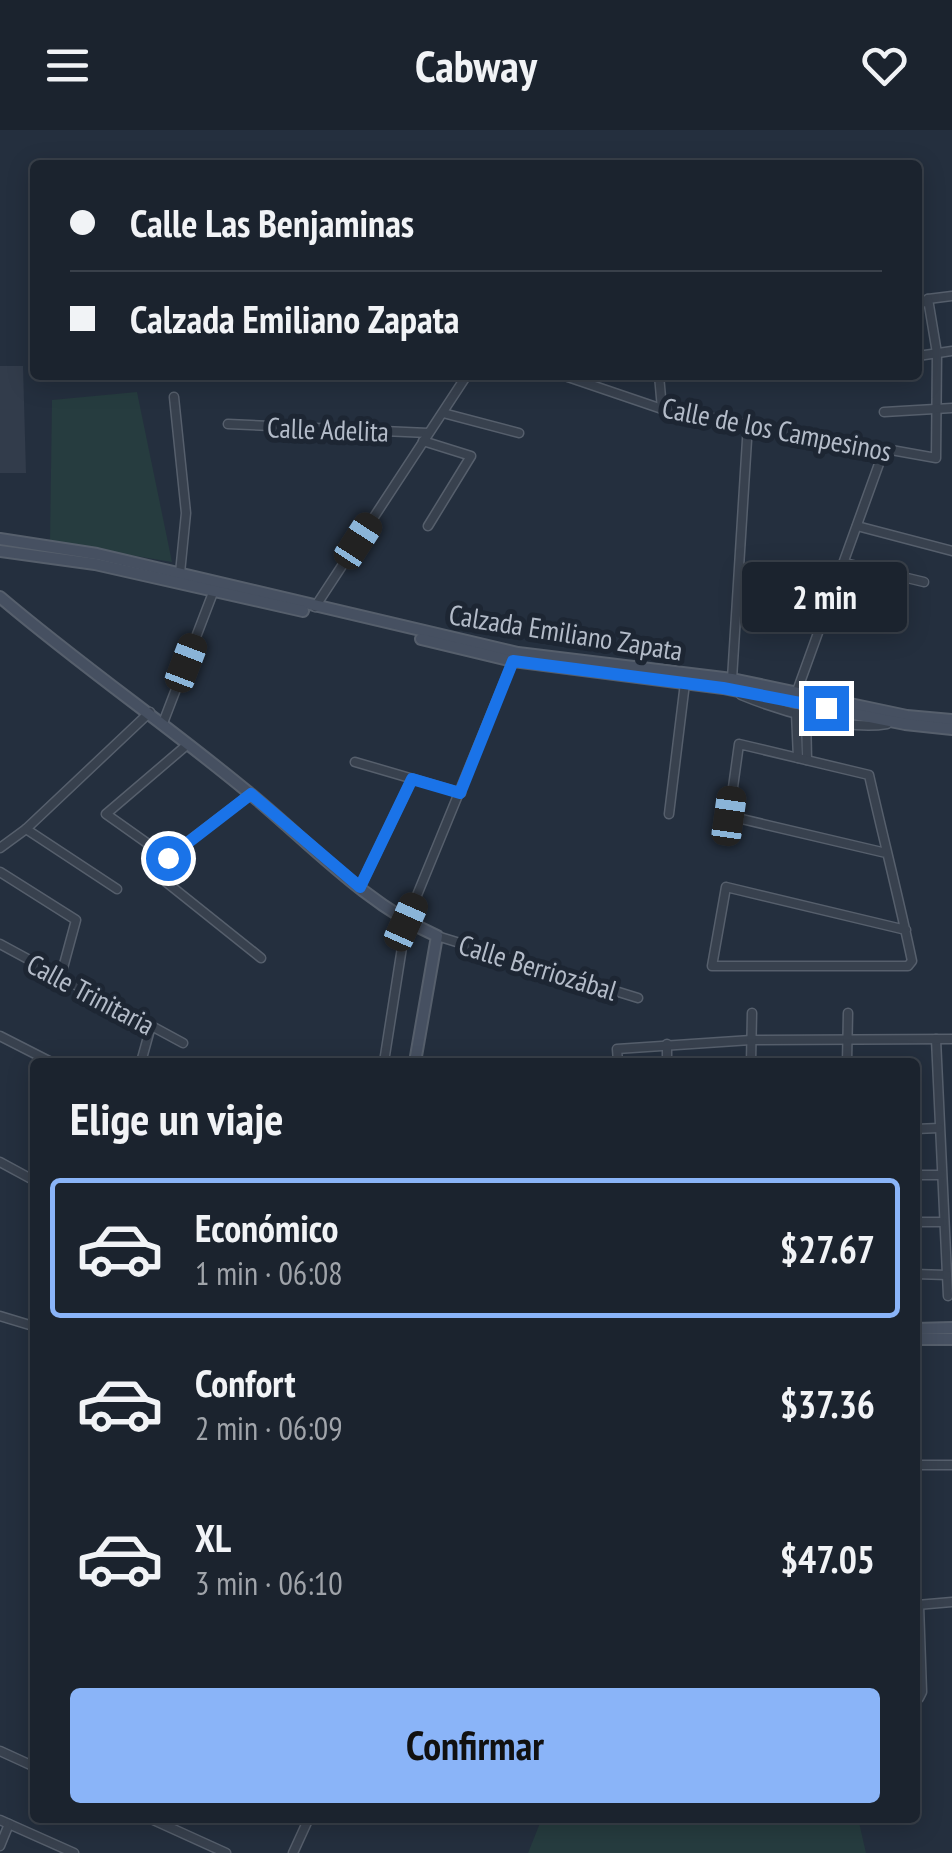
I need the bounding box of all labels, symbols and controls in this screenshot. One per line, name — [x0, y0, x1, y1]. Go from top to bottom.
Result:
text: Cabway — [415, 36, 537, 94]
icon: menu — [40, 38, 95, 93]
icon: heart — [857, 38, 912, 93]
text: Calle Las Benjaminas — [130, 198, 414, 247]
text: Calzada Emiliano Zapata — [130, 294, 459, 343]
street label: Calle de los Campesinos — [659, 389, 895, 469]
street label: Calle Adelita — [266, 408, 390, 450]
car — [329, 508, 387, 574]
callout: 2 min — [744, 563, 908, 633]
text: 2 min — [792, 576, 857, 618]
street label: Calzada Emiliano Zapata — [447, 595, 685, 669]
car — [161, 630, 211, 696]
route end — [804, 686, 849, 731]
car — [710, 784, 748, 848]
route start — [146, 836, 191, 881]
car — [380, 888, 432, 956]
street label: Calle Berriozábal — [455, 925, 622, 1009]
street label: Calle Trinitaria — [21, 945, 161, 1043]
text: Elige un viaje — [70, 1089, 284, 1147]
icon: car — [75, 1203, 165, 1293]
text: Económico — [195, 1203, 339, 1252]
text: $27.67 — [780, 1224, 875, 1273]
text: 1 min · 06:08 — [195, 1252, 343, 1294]
icon: car — [75, 1358, 165, 1448]
text: Confort — [195, 1358, 295, 1407]
text: $37.36 — [780, 1379, 875, 1428]
text: 2 min · 06:09 — [195, 1407, 343, 1449]
icon: car — [75, 1513, 165, 1603]
text: XL — [195, 1513, 231, 1562]
text: $47.05 — [780, 1534, 875, 1583]
text: 3 min · 06:10 — [195, 1562, 343, 1604]
button: Confirmar — [70, 1688, 880, 1803]

